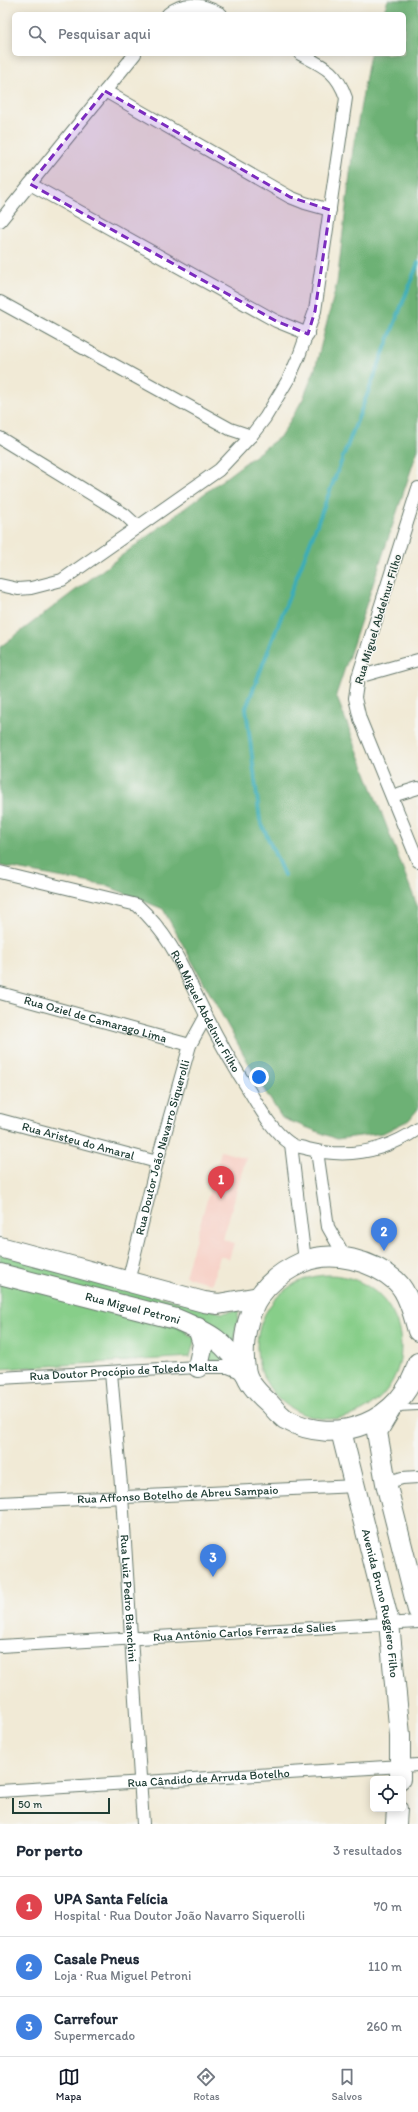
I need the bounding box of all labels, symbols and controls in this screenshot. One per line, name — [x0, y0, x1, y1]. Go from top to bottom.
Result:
search box — [12, 12, 406, 56]
icon: search — [26, 23, 48, 45]
text: Pesquisar aqui — [58, 25, 151, 43]
street label: Rua Miguel Abdelnur Filho — [351, 552, 405, 686]
street label: Rua Miguel Abdelnur Filho — [168, 948, 243, 1075]
street label: Rua Oziel de Camarago Lima — [23, 993, 169, 1045]
street label: Rua Doutor João Navarro Siquerolli — [133, 1058, 192, 1236]
your location — [249, 1067, 269, 1087]
street label: Rua Aristeu do Amaral — [20, 1119, 137, 1163]
pin: 1 — [208, 1166, 234, 1199]
pin: 2 — [371, 1218, 397, 1251]
street label: Rua Miguel Petroni — [84, 1289, 183, 1327]
street label: Rua Doutor Procópio de Toledo Malta — [29, 1360, 218, 1383]
street label: Rua Affonso Botelho de Abreu Sampaio — [77, 1483, 279, 1506]
street label: Avenida Bruno Ruggiero Filho — [359, 1527, 401, 1678]
street label: Rua Luiz Pedro Bianchini — [117, 1534, 140, 1662]
pin: 3 — [200, 1544, 226, 1577]
street label: Rua Antônio Carlos Ferraz de Salies — [153, 1620, 337, 1644]
street label: Rua Cândido de Arruda Botelho — [127, 1766, 290, 1790]
map controls — [370, 1776, 406, 1812]
button: locate — [370, 1776, 406, 1812]
scale bar — [12, 1796, 110, 1815]
text: 50 m — [18, 1798, 42, 1811]
text: Por perto — [16, 1840, 83, 1860]
text: 3 resultados — [333, 1843, 402, 1858]
text: UPA Santa Felícia — [54, 1890, 168, 1908]
text: 1 — [26, 1899, 32, 1914]
text: 70 m — [374, 1899, 402, 1914]
text: Hospital · Rua Doutor João Navarro Siquerolli — [54, 1908, 305, 1923]
text: Casale Pneus — [54, 1950, 139, 1968]
text: 2 — [26, 1959, 32, 1974]
text: 110 m — [368, 1959, 402, 1974]
text: Loja · Rua Miguel Petroni — [54, 1968, 191, 1983]
text: Carrefour — [54, 2010, 118, 2028]
text: 3 — [25, 2019, 33, 2034]
text: 260 m — [366, 2019, 402, 2034]
text: Supermercado — [54, 2028, 135, 2043]
tab: Mapa — [56, 2066, 81, 2103]
tab: Rotas — [193, 2066, 220, 2103]
tab: Salvos — [331, 2066, 362, 2103]

